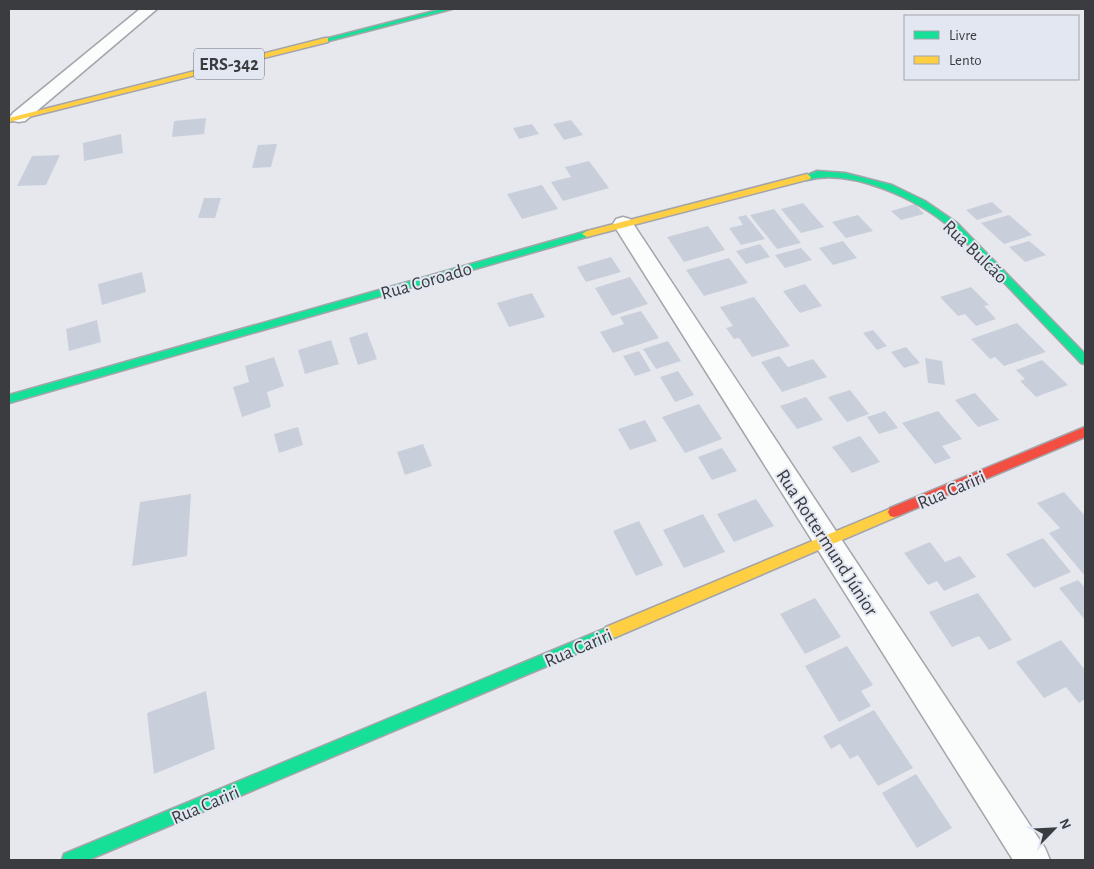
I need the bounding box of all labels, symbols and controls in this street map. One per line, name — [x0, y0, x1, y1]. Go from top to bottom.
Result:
legend — [904, 15, 1079, 80]
text: Livre — [949, 28, 977, 43]
road number: ERS-342 — [194, 49, 264, 80]
text: Lento — [949, 53, 982, 68]
street label: Rua Bulcão — [939, 217, 1011, 287]
street label: Rua Coroado — [379, 259, 474, 304]
street label: Rua Rottermund Júnior — [772, 466, 881, 619]
street label: Rua Cariri — [915, 468, 988, 513]
street label: Rua Cariri — [542, 626, 615, 671]
street label: Rua Cariri — [169, 783, 242, 828]
north arrow — [1029, 804, 1079, 854]
text: N — [1057, 817, 1073, 831]

